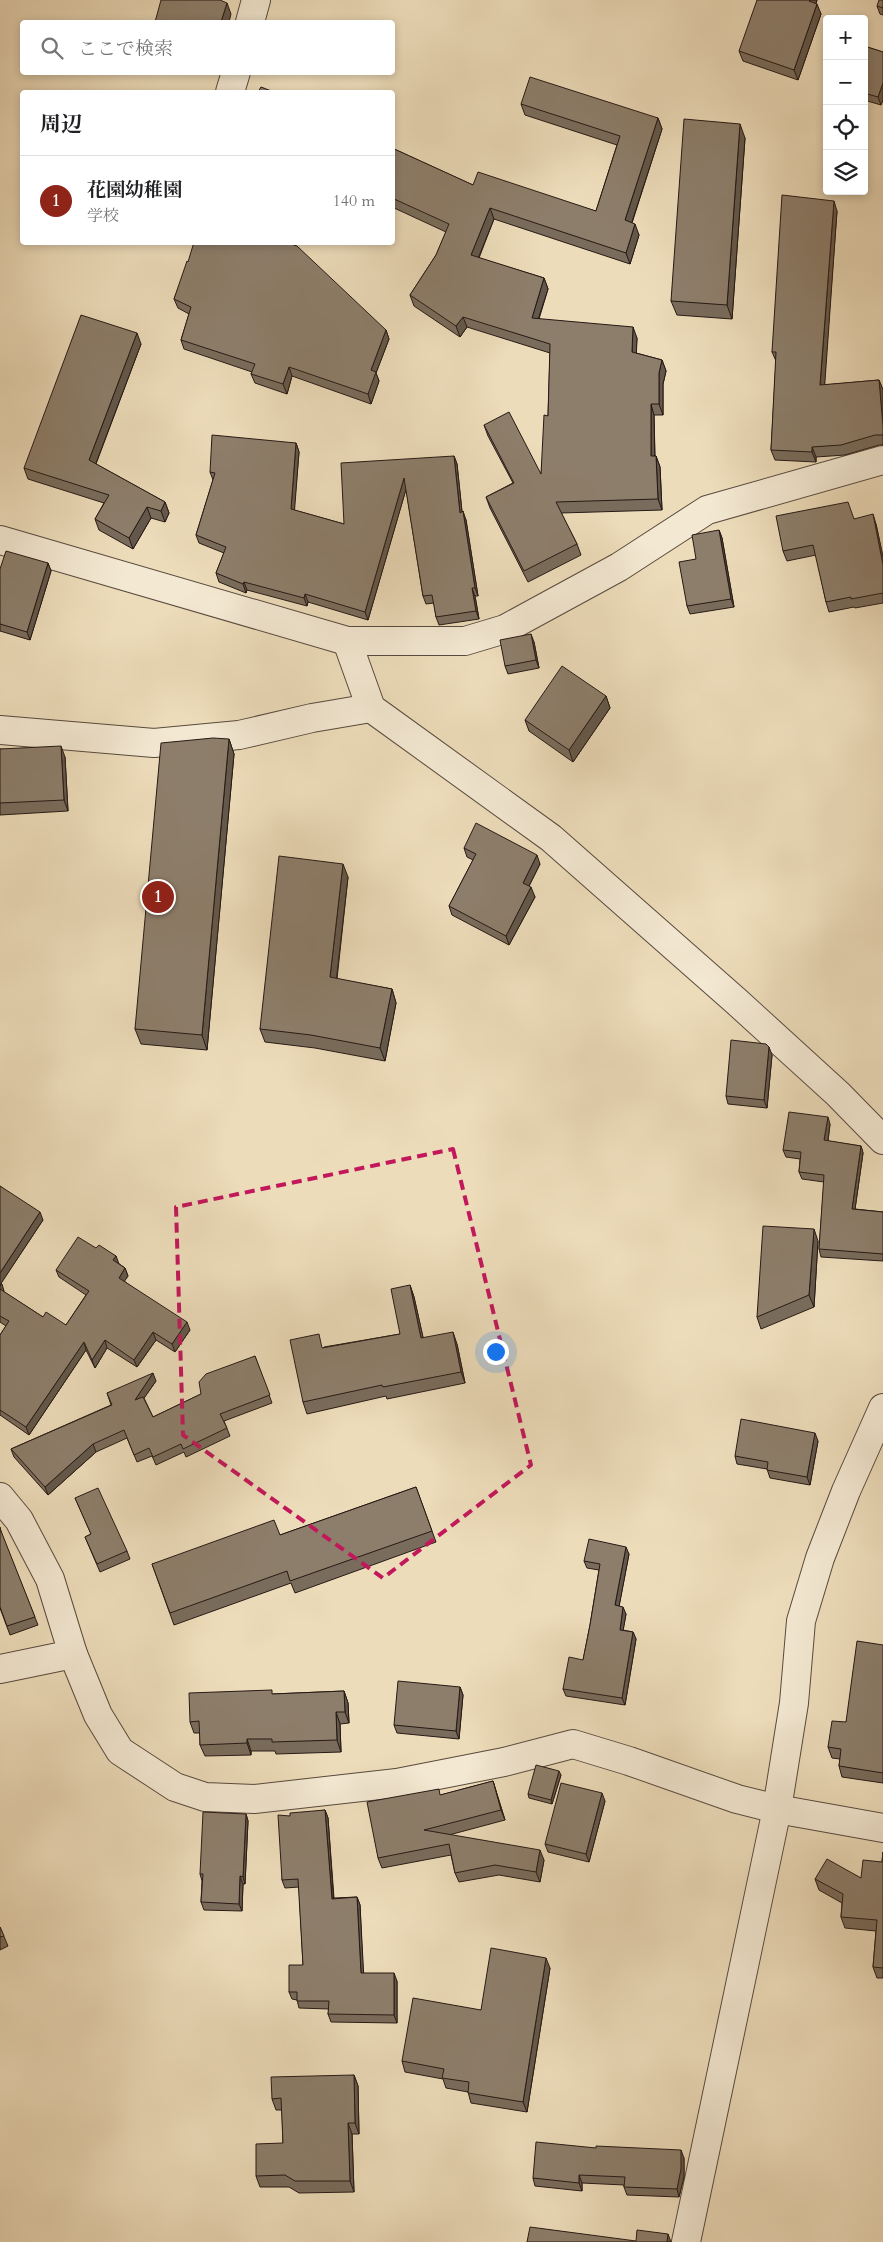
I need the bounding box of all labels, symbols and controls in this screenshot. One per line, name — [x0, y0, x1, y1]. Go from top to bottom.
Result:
map controls — [823, 15, 868, 195]
button: + — [823, 15, 868, 60]
search box — [20, 20, 395, 75]
icon: search — [38, 34, 66, 62]
text: ここで検索 — [78, 36, 173, 62]
button: − — [823, 60, 868, 105]
button: locate — [823, 105, 868, 150]
text: 周辺 — [40, 110, 82, 139]
button: layers — [823, 150, 868, 195]
text: 花園幼稚園 — [87, 177, 182, 203]
text: 1 — [52, 190, 60, 212]
text: 140 m — [333, 190, 375, 212]
text: 学校 — [87, 205, 119, 227]
pin: 1 — [142, 878, 174, 916]
your location — [483, 1339, 509, 1365]

